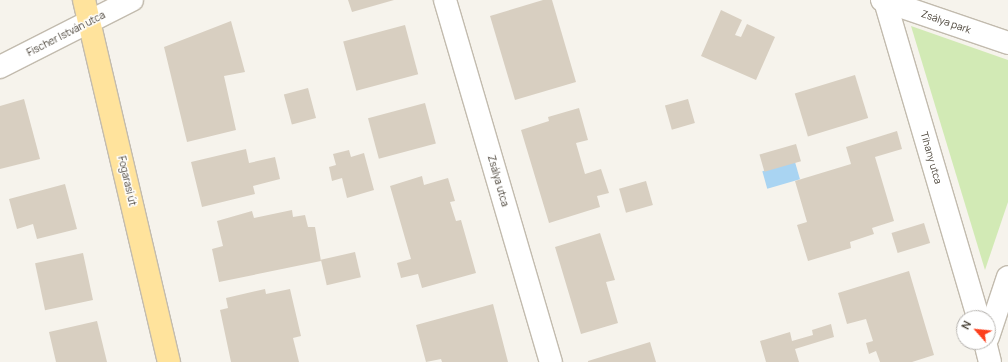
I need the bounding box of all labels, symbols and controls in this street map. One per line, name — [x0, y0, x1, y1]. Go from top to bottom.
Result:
street label: Zsálya park — [919, 8, 973, 36]
street label: Fischer István utca — [25, 9, 107, 59]
street label: Tihany utca — [918, 131, 944, 185]
street label: Zsálya utca — [485, 154, 511, 208]
street label: Fogarasi út — [115, 155, 139, 207]
north arrow — [956, 310, 996, 350]
text: N — [957, 318, 974, 332]

